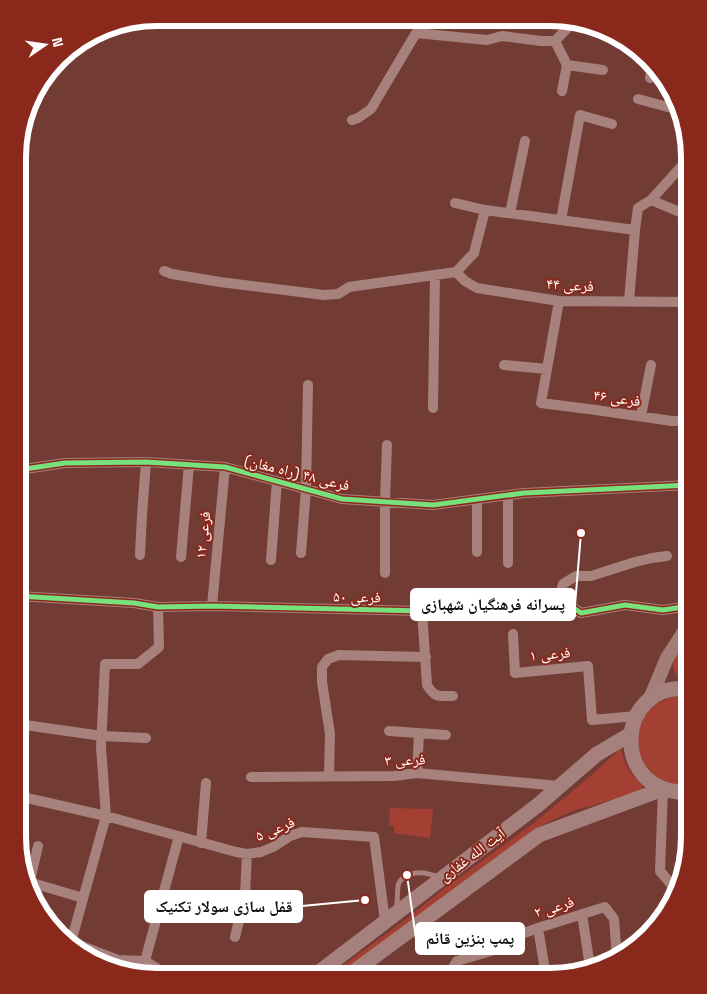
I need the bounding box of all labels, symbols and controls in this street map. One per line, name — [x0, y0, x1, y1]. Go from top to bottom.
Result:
north arrow — [20, 20, 70, 70]
text: N — [48, 35, 67, 49]
street label: فرعی ۴۴ — [546, 274, 594, 296]
street label: فرعی ۴۶ — [592, 385, 642, 411]
street label: فرعی ۴۸ (راه مغان) — [242, 450, 352, 496]
street label: فرعی ۱۲ — [191, 510, 215, 560]
street label: فرعی ۵۰ — [333, 587, 381, 607]
callout: پسرانه فرهنگیان شهبازی — [411, 589, 575, 620]
text: پسرانه فرهنگیان شهبازی — [421, 594, 565, 615]
street label: فرعی ۱ — [529, 642, 571, 666]
street label: فرعی ۳ — [384, 749, 426, 771]
street label: فرعی ۵ — [252, 812, 298, 846]
street label: آیت الله غفاری — [435, 823, 510, 886]
callout: قفل سازی سولار تکنیک — [145, 891, 302, 922]
street label: فرعی ۲ — [532, 891, 576, 923]
text: قفل سازی سولار تکنیک — [156, 896, 293, 917]
callout: پمپ بنزین قائم — [416, 923, 524, 954]
text: پمپ بنزین قائم — [426, 928, 514, 950]

